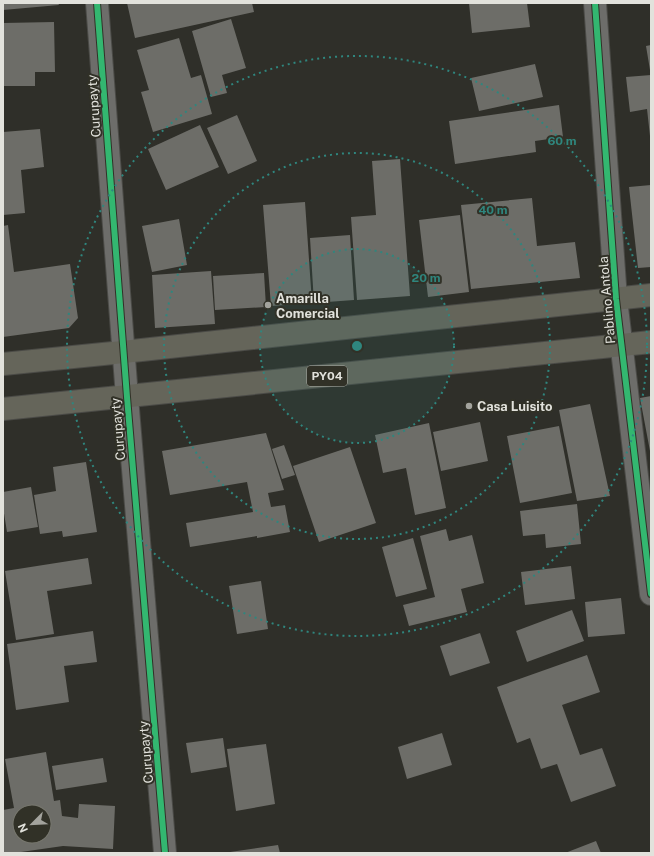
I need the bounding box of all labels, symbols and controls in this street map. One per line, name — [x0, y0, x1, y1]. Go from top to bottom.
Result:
street label: Curupayty — [84, 74, 104, 138]
text: 60 m — [547, 134, 577, 148]
text: 40 m — [478, 203, 508, 217]
street label: Pablino Antola — [596, 256, 618, 344]
text: 20 m — [412, 271, 441, 285]
place label: Amarilla Comercial — [276, 291, 340, 321]
marker: Amarilla Comercial — [263, 300, 273, 310]
centre of rings — [350, 339, 364, 353]
road number: PY04 — [307, 366, 347, 386]
street label: Curupayty — [108, 397, 128, 461]
place label: Casa Luisito — [477, 399, 553, 414]
marker: Casa Luisito — [464, 401, 474, 411]
street label: Curupayty — [136, 720, 156, 784]
north arrow — [12, 804, 52, 844]
text: N — [16, 822, 30, 834]

